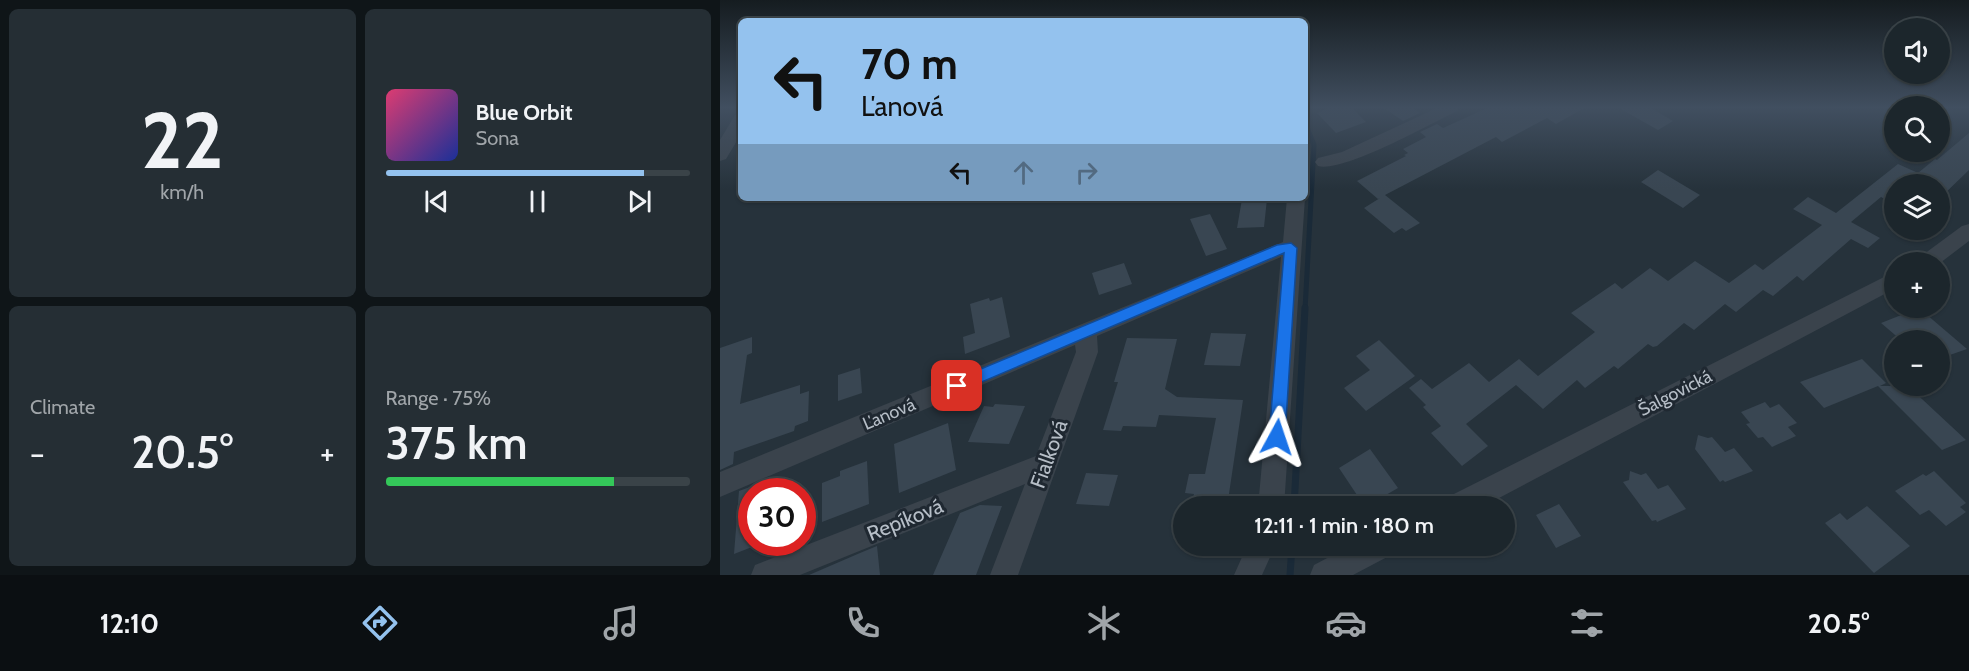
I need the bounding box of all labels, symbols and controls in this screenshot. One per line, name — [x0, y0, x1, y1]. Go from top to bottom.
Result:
map controls — [1884, 18, 1950, 396]
button: sound — [1884, 18, 1950, 84]
text: 70 m — [861, 38, 958, 90]
icon: left — [762, 42, 840, 120]
text: Ľanová — [861, 90, 943, 123]
text: 22 — [141, 93, 224, 188]
button: search — [1884, 96, 1950, 162]
text: Blue Orbit — [476, 99, 572, 126]
text: Sona — [476, 126, 519, 150]
icon: left — [944, 156, 977, 189]
icon: ahead — [1007, 156, 1040, 189]
icon: right — [1070, 156, 1103, 189]
button: layers — [1884, 174, 1950, 240]
text: km/h — [160, 180, 204, 204]
icon: previous — [420, 185, 453, 218]
icon: pause — [521, 185, 554, 218]
icon: next — [623, 185, 656, 218]
button: + — [1884, 252, 1950, 318]
button: − — [1884, 330, 1950, 396]
pin — [931, 360, 982, 411]
street label: Šalgovická — [1635, 365, 1716, 421]
icon: arrive — [940, 369, 973, 402]
text: Range · 75% — [386, 386, 491, 410]
street label: Ľanová — [859, 393, 919, 435]
text: Climate — [30, 395, 95, 419]
position arrow — [1245, 405, 1309, 469]
text: 375 km — [386, 416, 527, 470]
street label: Fialková — [1025, 416, 1072, 491]
text: 20.5° — [131, 425, 233, 479]
text: − — [30, 433, 45, 473]
text: + — [320, 433, 335, 473]
speed limit sign: 30 — [738, 478, 816, 556]
street label: Repíková — [863, 493, 946, 546]
text: 12:11 · 1 min · 180 m — [1254, 512, 1434, 539]
icon: directions — [359, 602, 401, 644]
icon: music — [600, 602, 642, 644]
icon: phone — [842, 602, 884, 644]
icon: climate — [1083, 602, 1125, 644]
icon: car — [1325, 602, 1367, 644]
icon: filters — [1566, 602, 1608, 644]
text: 12:10 — [100, 607, 159, 640]
text: 20.5° — [1808, 607, 1869, 640]

